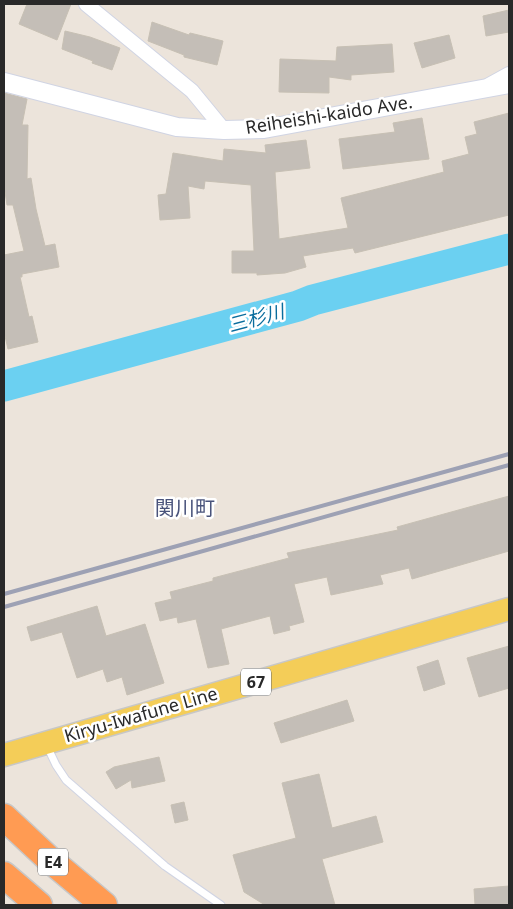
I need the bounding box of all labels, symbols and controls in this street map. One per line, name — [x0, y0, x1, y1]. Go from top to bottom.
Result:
street label: Reiheishi-kaido Ave. — [244, 89, 414, 139]
water label: 三杉川 — [225, 298, 289, 338]
district label: 関川町 — [155, 494, 215, 521]
road number: 67 — [241, 669, 271, 696]
street label: Kiryu-Iwafune Line — [61, 681, 220, 747]
road number: E4 — [38, 849, 68, 876]

